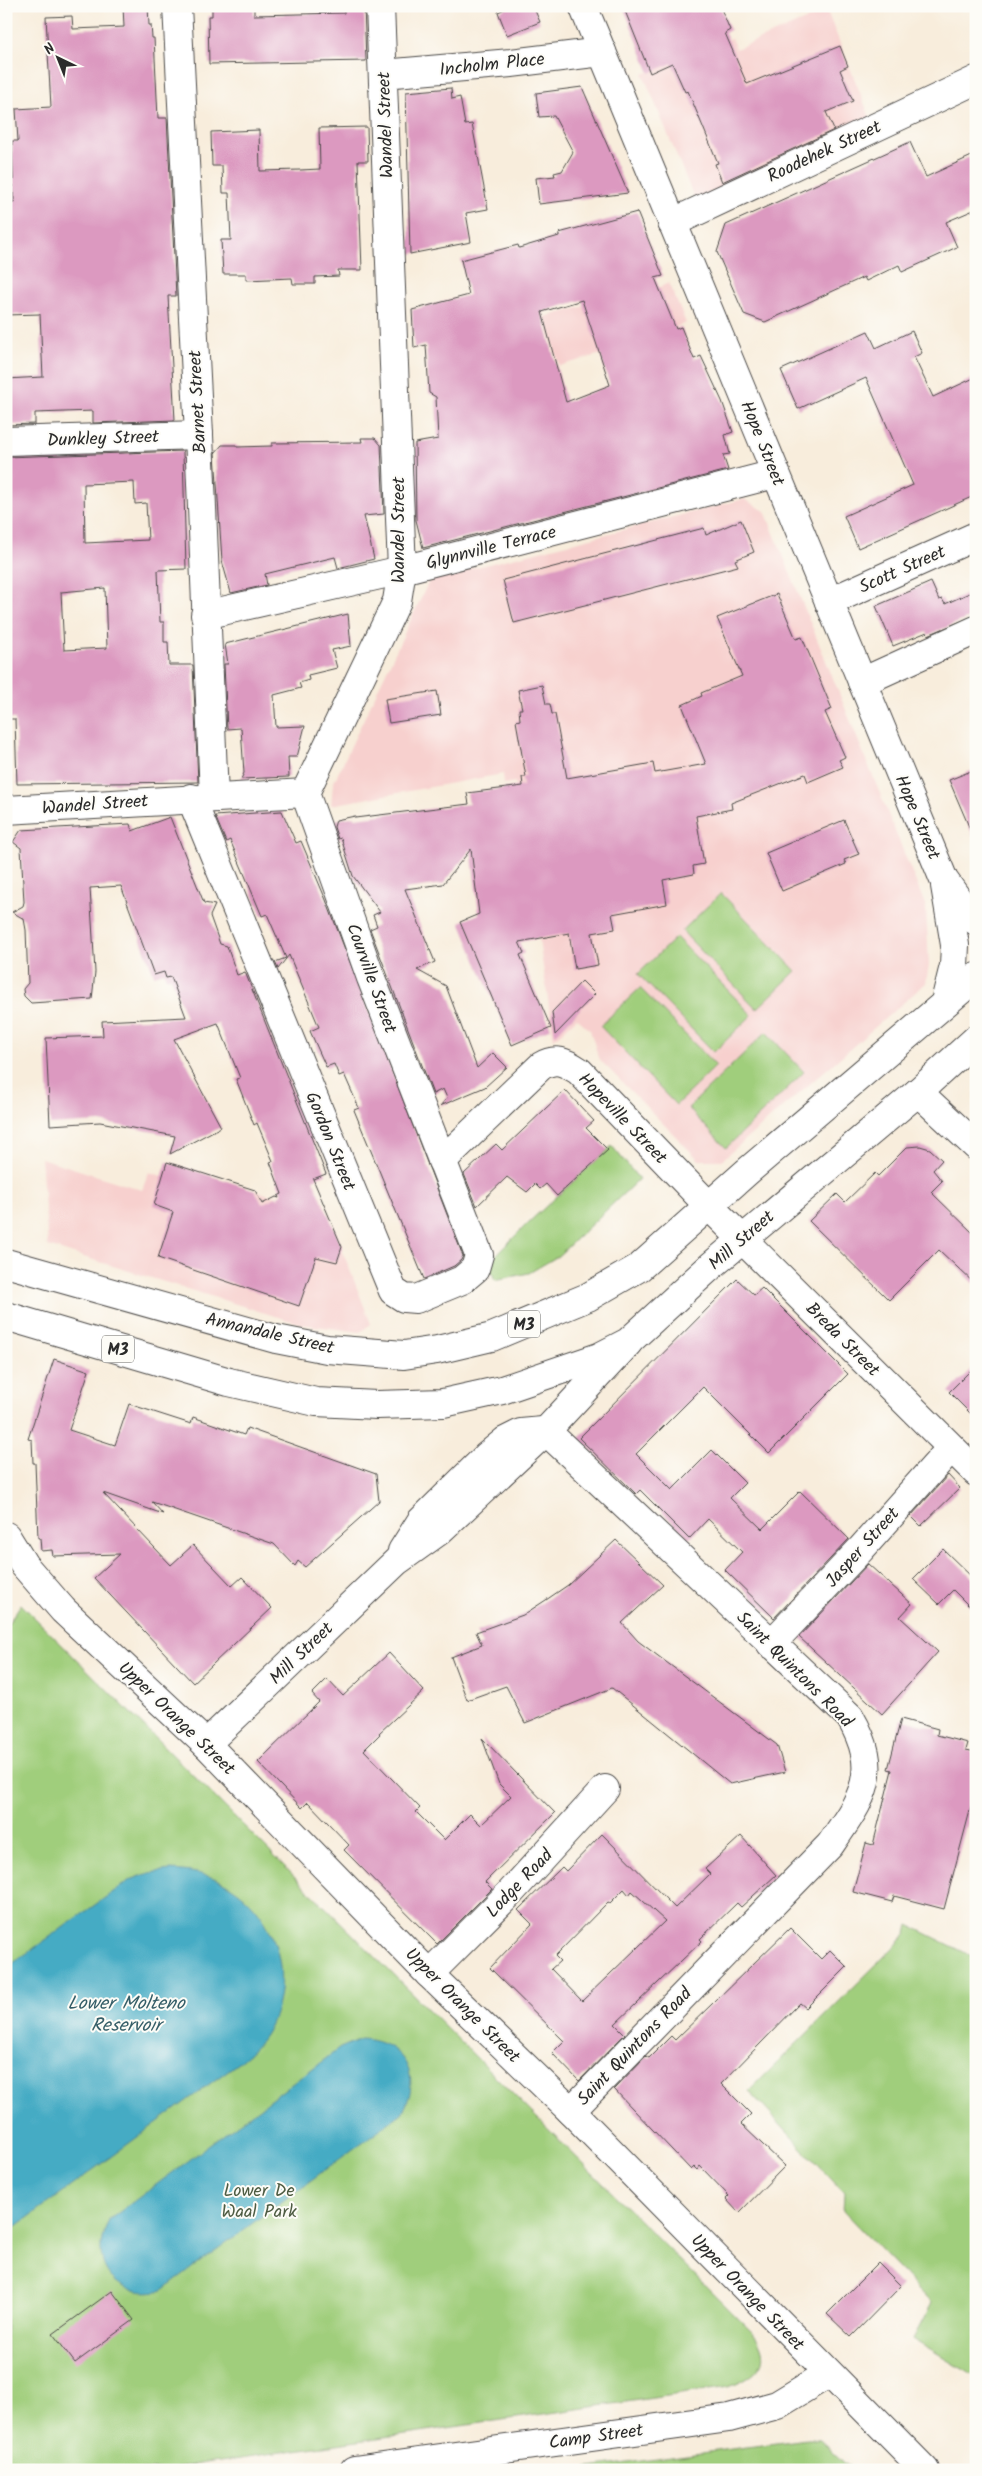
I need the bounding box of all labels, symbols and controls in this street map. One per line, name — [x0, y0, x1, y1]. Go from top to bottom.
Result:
north arrow — [32, 32, 82, 82]
text: N — [39, 38, 61, 60]
street label: Incholm Place — [438, 46, 546, 85]
street label: Wandel Street — [370, 70, 403, 179]
street label: Roodehek Street — [763, 113, 887, 191]
street label: Barnet Street — [181, 349, 216, 454]
street label: Hope Street — [731, 397, 792, 492]
street label: Dunkley Street — [47, 423, 161, 456]
street label: Wandel Street — [385, 476, 414, 583]
street label: Glynnville Terrace — [423, 518, 560, 579]
street label: Scott Street — [854, 538, 952, 602]
street label: Hope Street — [886, 771, 948, 866]
street label: Wandel Street — [41, 787, 150, 824]
street label: Courville Street — [337, 919, 404, 1039]
street label: Hopeville Street — [570, 1066, 674, 1173]
street label: Gordon Street — [297, 1088, 363, 1196]
street label: Mill Street — [702, 1203, 783, 1278]
street label: Breda Street — [798, 1296, 887, 1385]
street label: Annandale Street — [203, 1306, 338, 1364]
road number: M3 — [508, 1310, 540, 1338]
road number: M3 — [102, 1336, 134, 1362]
street label: Jasper Street — [819, 1500, 908, 1595]
street label: Saint Quintons Road — [729, 1605, 860, 1736]
street label: Mill Street — [263, 1615, 342, 1692]
street label: Upper Orange Street — [111, 1655, 242, 1784]
street label: Lodge Road — [479, 1842, 561, 1925]
street label: Upper Orange Street — [397, 1941, 527, 2071]
street label: Saint Quintons Road — [571, 1980, 700, 2113]
water label: Lower Molteno Reservoir — [67, 1989, 186, 2041]
park label: Lower De Waal Park — [221, 2177, 297, 2227]
street label: Upper Orange Street — [683, 2228, 811, 2359]
street label: Camp Street — [547, 2416, 646, 2458]

